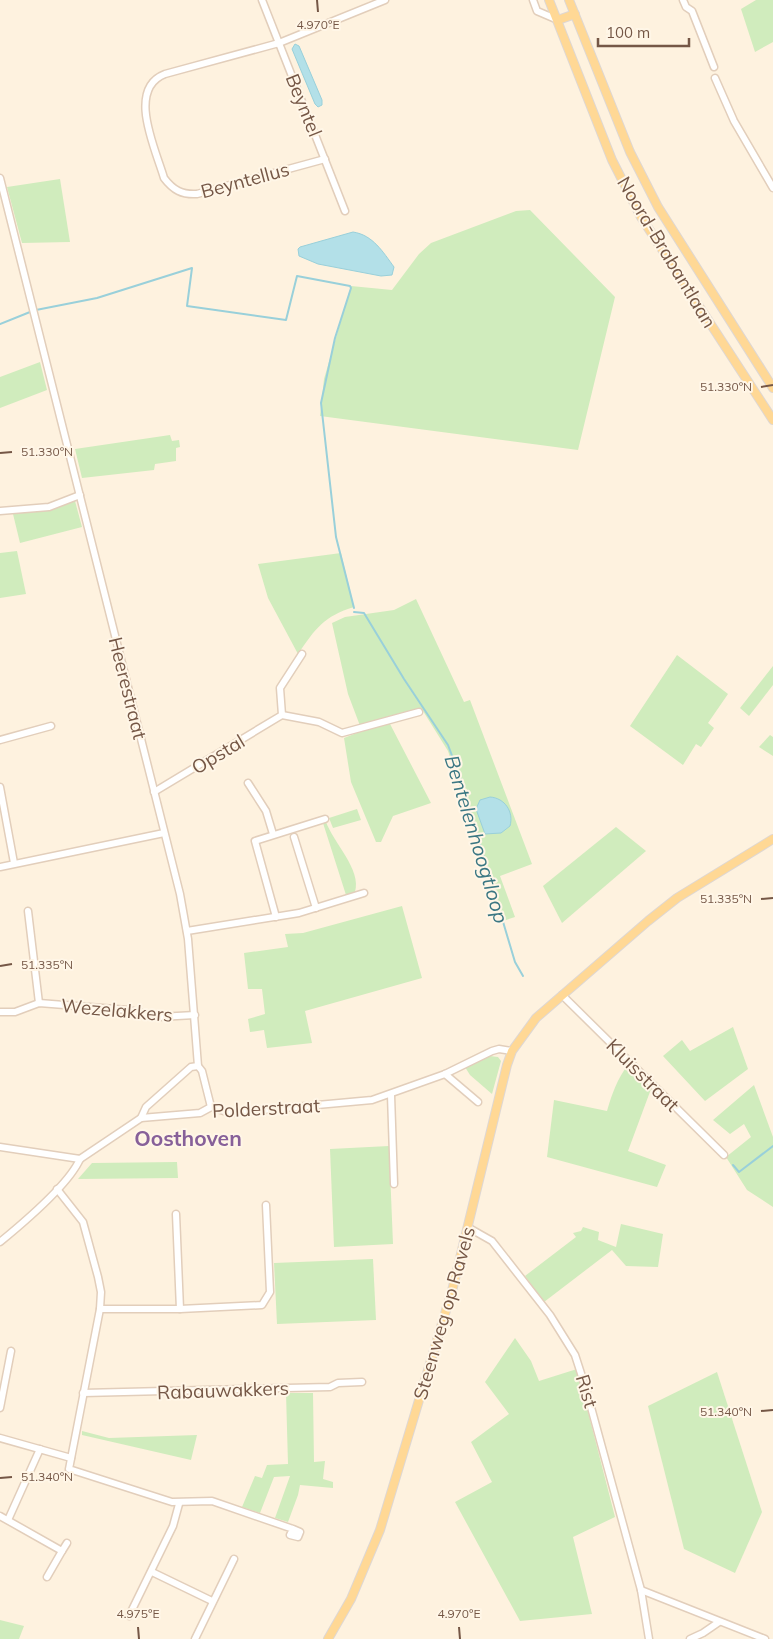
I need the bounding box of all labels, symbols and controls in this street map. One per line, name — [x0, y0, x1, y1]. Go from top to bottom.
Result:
scale bar — [598, 15, 689, 47]
text: 4.970°E — [296, 17, 340, 32]
text: 100 m — [606, 23, 650, 42]
street label: Beyntel — [281, 70, 327, 140]
street label: Beyntellus — [198, 157, 292, 203]
street label: Noord-Brabantlaan — [612, 172, 722, 332]
text: 51.330°N — [700, 379, 752, 394]
text: 51.330°N — [21, 444, 73, 459]
street label: Heerestraat — [104, 634, 152, 742]
street label: Opstal — [187, 729, 249, 779]
water label: Bentelenhoogtloop — [440, 752, 514, 926]
text: 51.335°N — [700, 891, 752, 906]
text: 51.335°N — [21, 957, 73, 972]
street label: Wezelakkers — [60, 993, 174, 1027]
street label: Kluisstraat — [601, 1033, 685, 1117]
street label: Polderstraat — [211, 1093, 321, 1123]
district label: Oosthoven — [134, 1125, 242, 1151]
street label: Steenweg op Ravels — [408, 1224, 480, 1402]
street label: Rist — [571, 1371, 603, 1411]
street label: Rabauwakkers — [157, 1376, 289, 1404]
text: 51.340°N — [700, 1404, 752, 1419]
text: 51.340°N — [21, 1469, 73, 1484]
text: 4.975°E — [116, 1606, 160, 1621]
text: 4.970°E — [437, 1606, 481, 1621]

